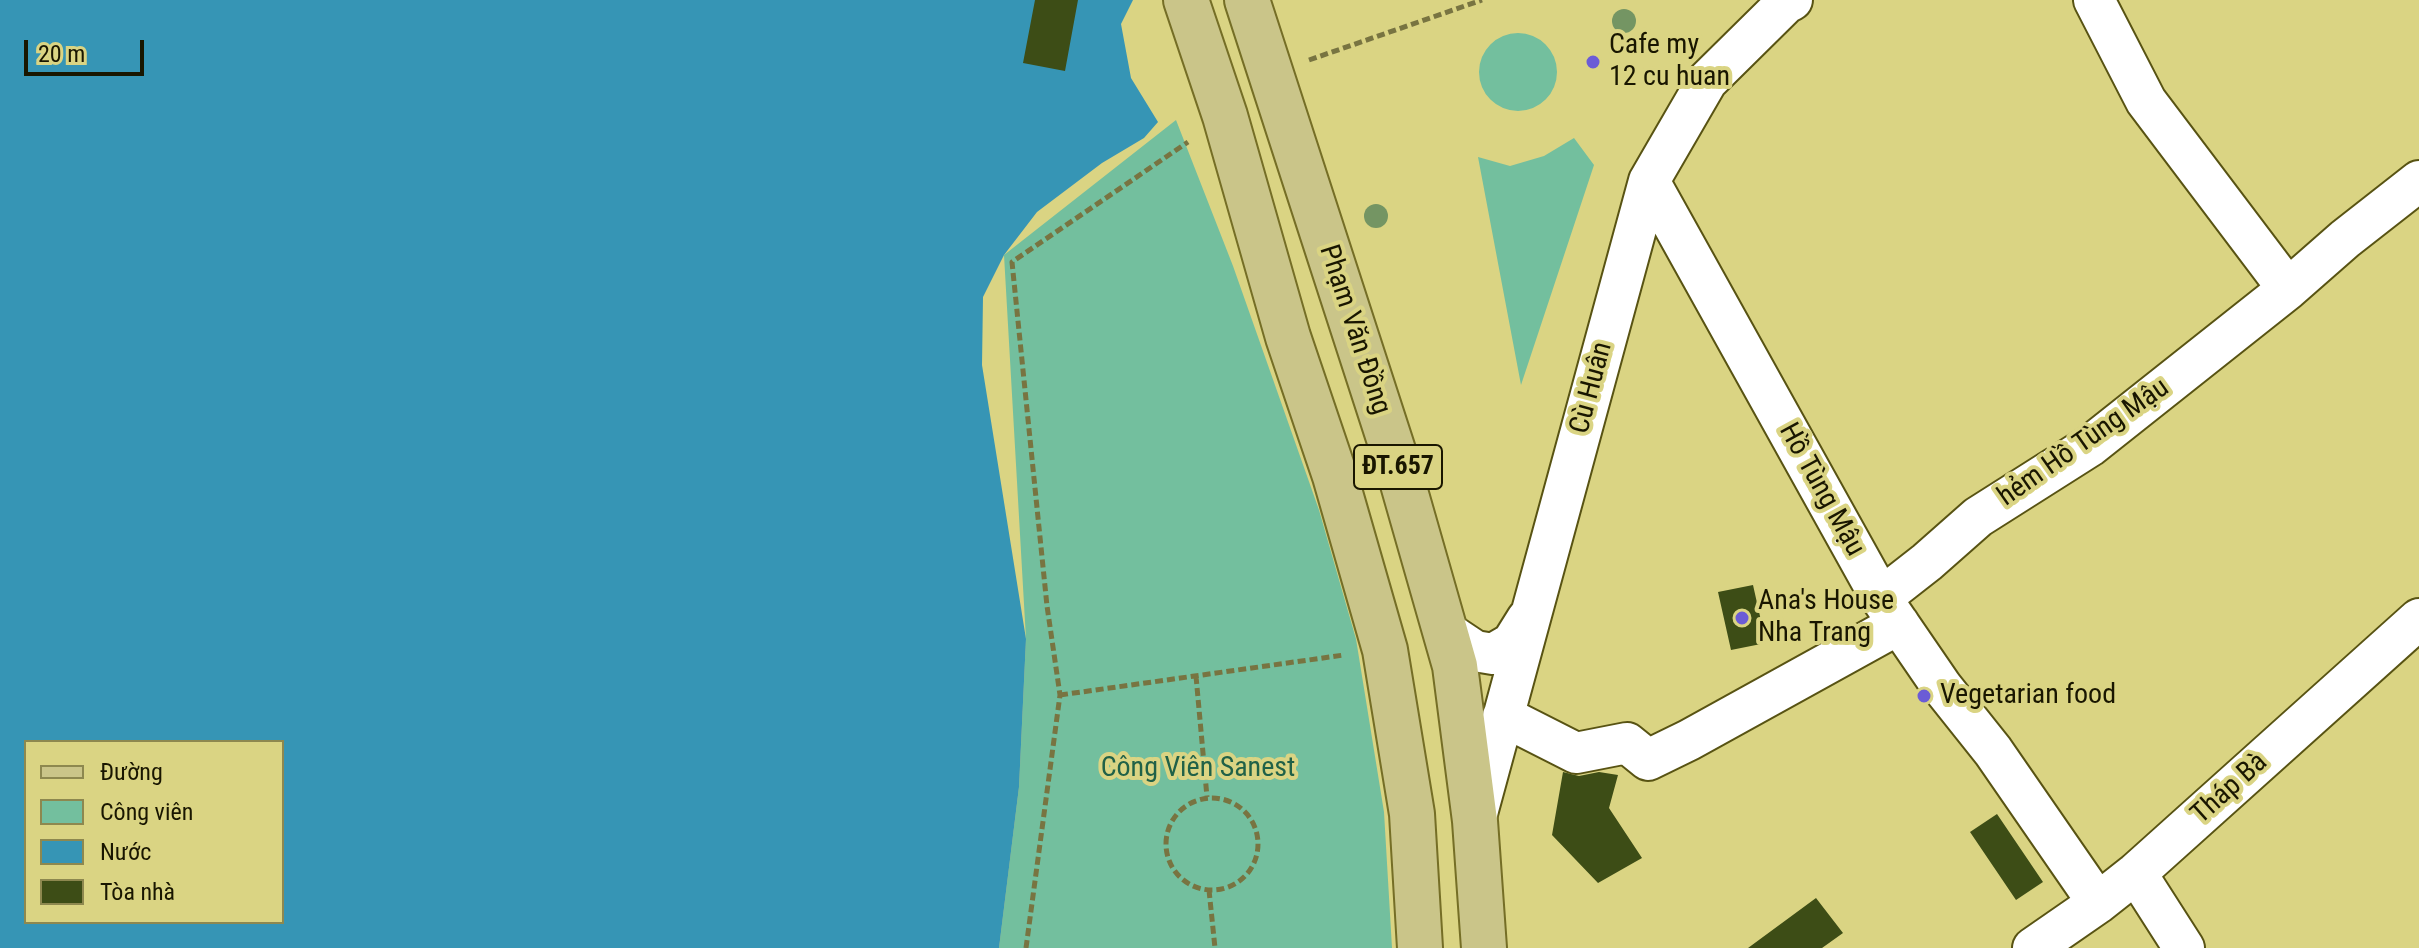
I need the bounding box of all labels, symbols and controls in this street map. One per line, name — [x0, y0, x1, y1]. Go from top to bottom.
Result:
scale bar — [28, 24, 148, 74]
place label: Cafe my 12 cu huan — [1609, 29, 1730, 95]
text: 20 m — [38, 40, 85, 68]
marker: Cafe my 12 cu huan — [1584, 53, 1602, 71]
street label: Phạm Văn Đồng — [1311, 241, 1397, 419]
street label: Cù Huân — [1564, 338, 1620, 438]
street label: hẻm Hồ Tùng Mậu — [1992, 372, 2176, 514]
street label: Hồ Tùng Mậu — [1771, 418, 1871, 562]
road number: ĐT.657 — [1354, 445, 1442, 489]
place label: Ana's House Nha Trang — [1758, 585, 1894, 651]
marker: Ana's House Nha Trang — [1733, 609, 1751, 627]
place label: Vegetarian food — [1940, 679, 2116, 713]
marker: Vegetarian food — [1915, 687, 1933, 705]
legend — [24, 740, 284, 924]
street label: Tháp Bà — [2185, 746, 2275, 832]
park label: Công Viên Sanest — [1101, 752, 1295, 786]
text: Đường — [100, 758, 163, 786]
text: Công viên — [100, 798, 193, 826]
text: Nước — [100, 838, 151, 866]
text: Tòa nhà — [100, 878, 175, 906]

